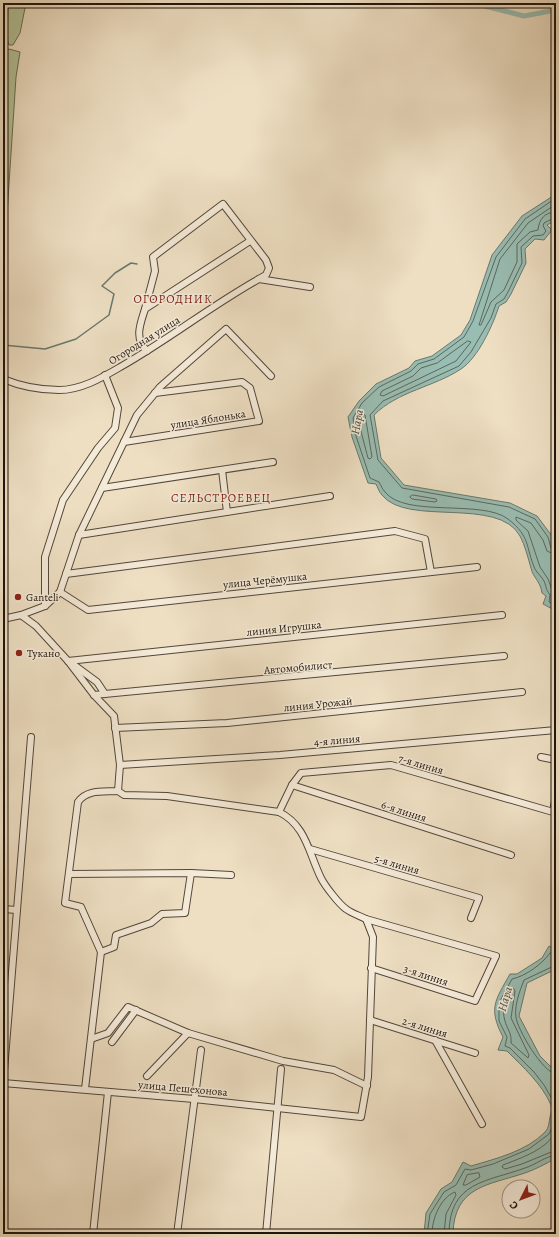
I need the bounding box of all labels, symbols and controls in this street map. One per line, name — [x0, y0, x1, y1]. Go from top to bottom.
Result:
district label: ОГОРОДНИК — [133, 291, 213, 307]
street label: Огородная улица — [106, 312, 184, 368]
street label: улица Яблонька — [169, 406, 247, 433]
water label: Нара — [347, 408, 367, 436]
district label: СЕЛЬСТРОЕВЕЦ — [171, 490, 271, 506]
street label: улица Черёмушка — [221, 569, 309, 592]
place label: Ganteli — [26, 590, 59, 605]
marker: Ganteli — [13, 592, 23, 602]
street label: линия Игрушка — [246, 617, 323, 640]
place label: Тукано — [27, 646, 60, 661]
marker: Тукано — [14, 648, 24, 658]
street label: Автомобилист — [262, 657, 333, 678]
street label: линия Урожай — [283, 693, 353, 716]
street label: 4-я линия — [313, 731, 361, 750]
street label: 7-я линия — [397, 751, 445, 778]
street label: 6-я линия — [379, 797, 428, 826]
street label: 5-я линия — [373, 851, 421, 878]
street label: 3-я линия — [402, 961, 450, 990]
water label: Нара — [494, 984, 516, 1013]
street label: 2-я линия — [400, 1013, 449, 1041]
street label: улица Пешехонова — [137, 1077, 229, 1100]
north arrow — [501, 1179, 541, 1219]
text: С — [506, 1198, 522, 1213]

